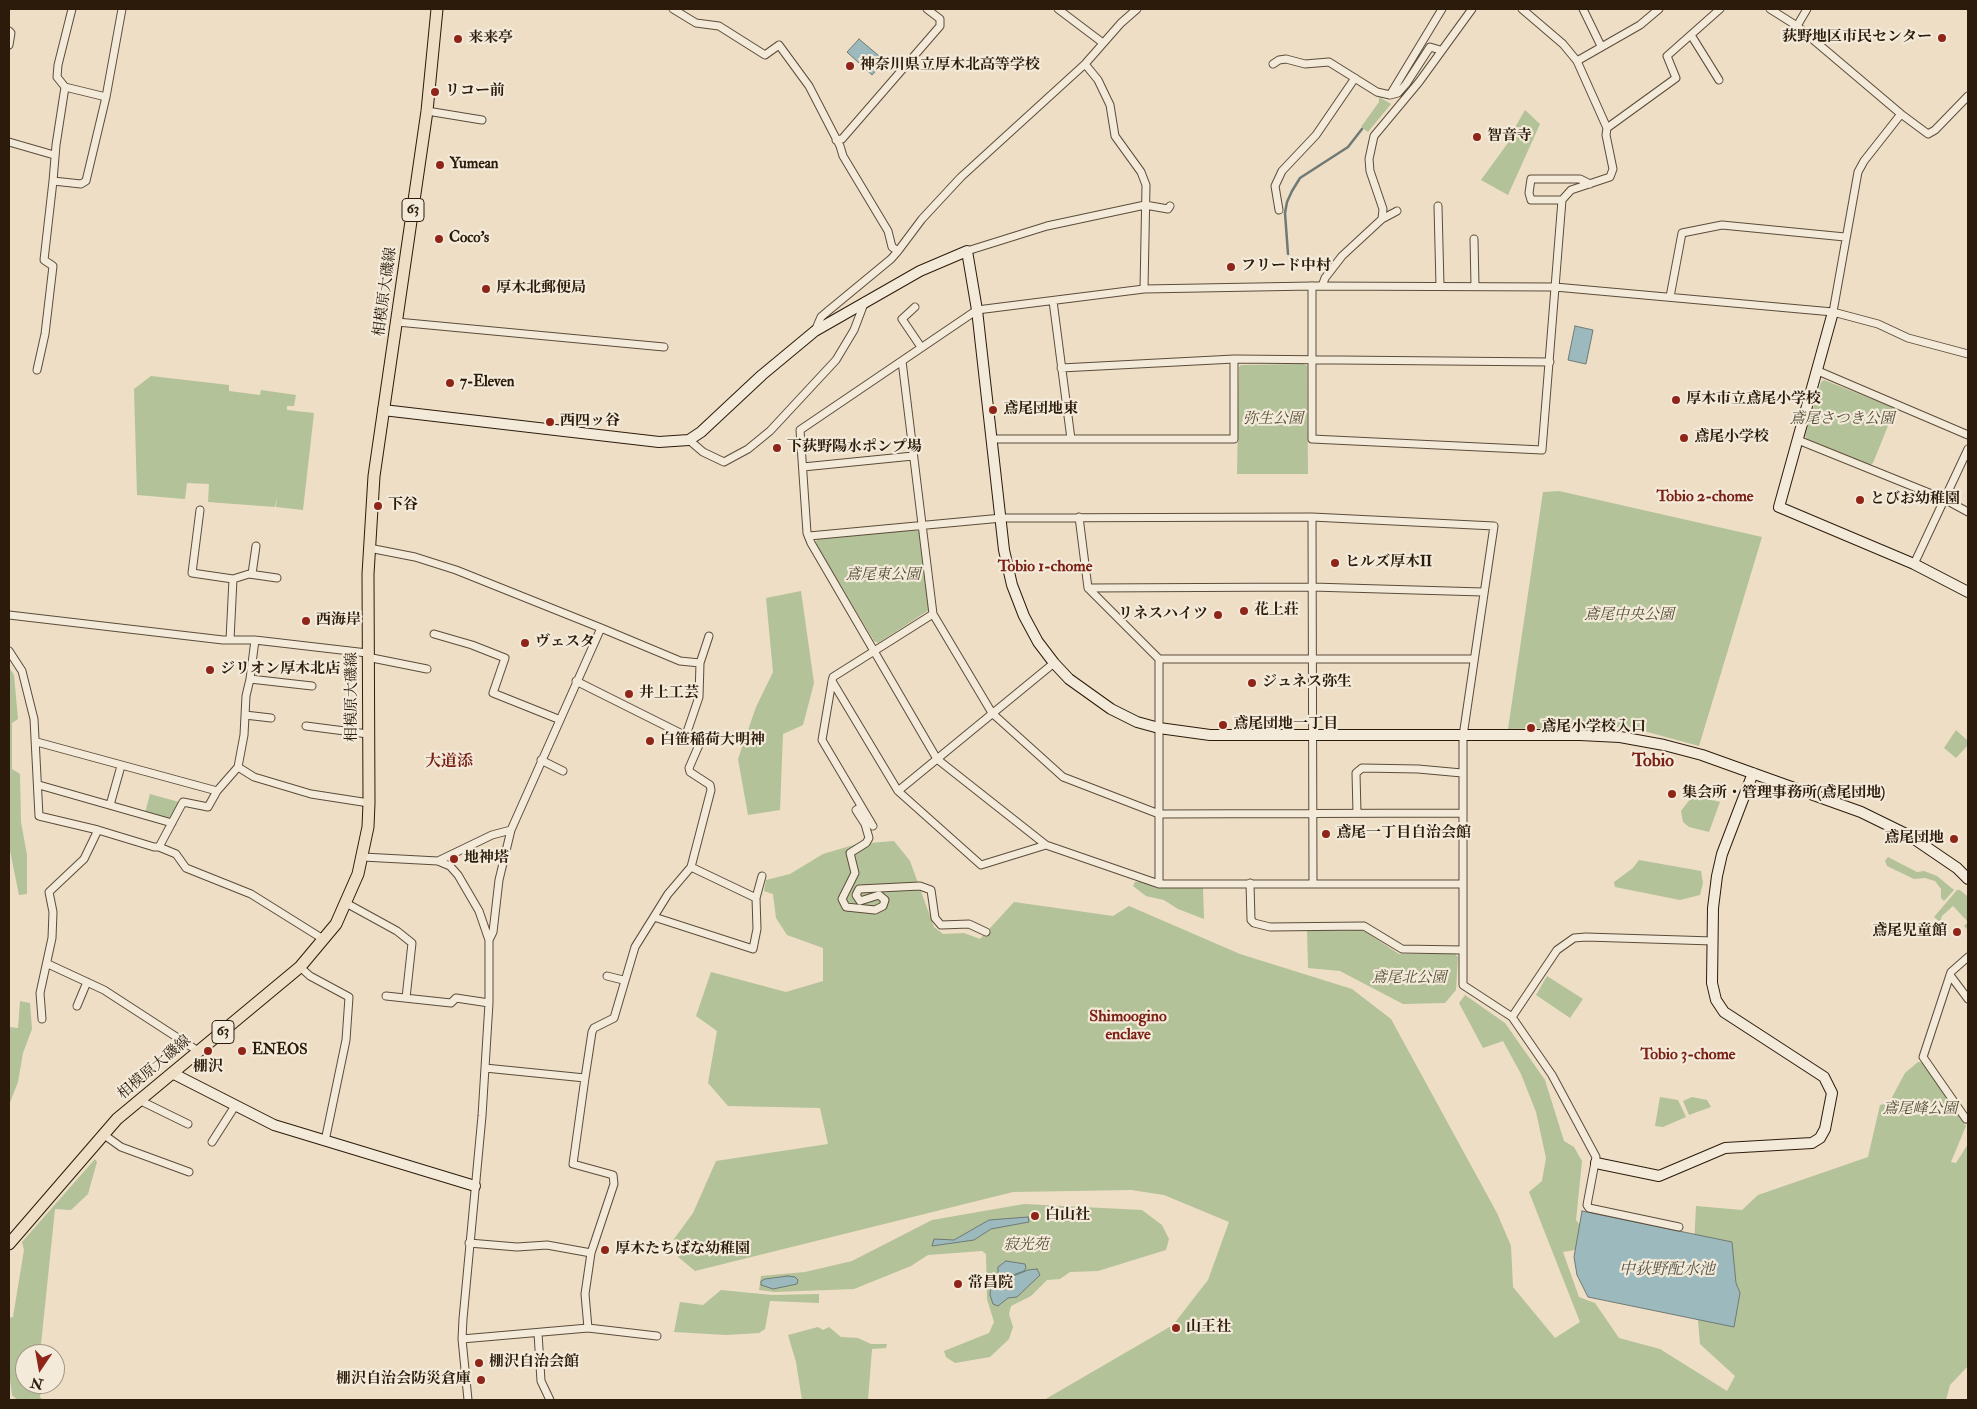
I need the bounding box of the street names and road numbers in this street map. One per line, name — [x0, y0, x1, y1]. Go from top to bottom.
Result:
road number: 63 — [402, 198, 424, 222]
street label: 相模原大磯線 — [371, 246, 401, 338]
street label: 相模原大磯線 — [344, 652, 362, 742]
road number: 63 — [212, 1020, 234, 1044]
street label: 相模原大磯線 — [115, 1032, 195, 1104]

